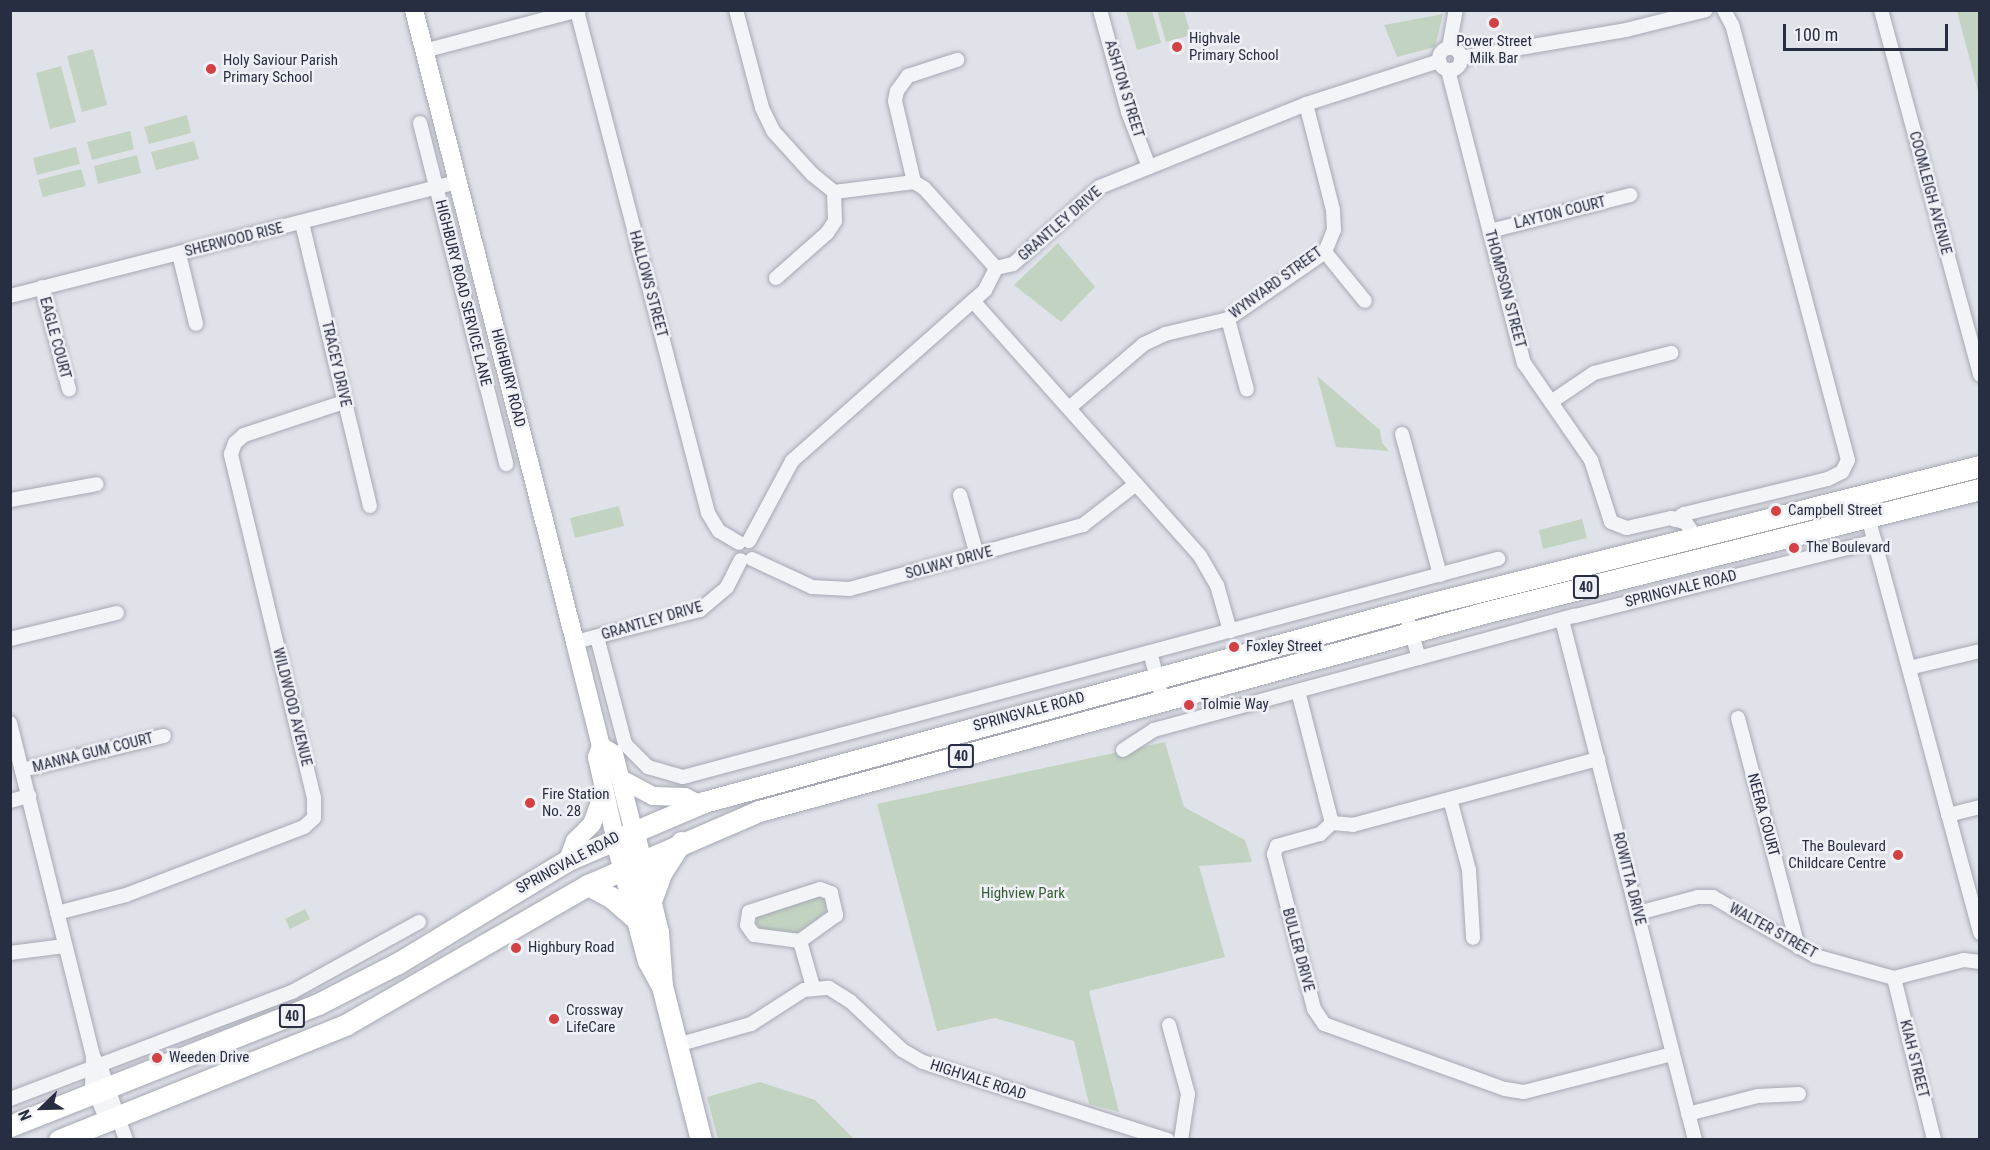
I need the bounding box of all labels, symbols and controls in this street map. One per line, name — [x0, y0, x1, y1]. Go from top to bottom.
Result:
scale bar — [1786, 12, 1951, 50]
marker: Power Street Milk Bar — [1487, 16, 1501, 30]
text: 100 m — [1794, 24, 1838, 45]
place label: Highvale Primary School — [1189, 29, 1279, 64]
place label: Power Street Milk Bar — [1456, 32, 1532, 67]
street label: ASHTON STREET — [1101, 38, 1147, 140]
marker: Highvale Primary School — [1170, 40, 1184, 54]
place label: Holy Saviour Parish Primary School — [223, 51, 338, 86]
marker: Holy Saviour Parish Primary School — [204, 62, 218, 76]
street label: COOMLEIGH AVENUE — [1905, 129, 1955, 257]
street label: GRANTLEY DRIVE — [1015, 183, 1105, 265]
street label: LAYTON COURT — [1512, 193, 1608, 233]
street label: HIGHBURY ROAD SERVICE LANE — [431, 198, 495, 388]
street label: SHERWOOD RISE — [183, 219, 285, 261]
street label: THOMPSON STREET — [1481, 228, 1529, 350]
street label: HALLOWS STREET — [625, 229, 671, 339]
street label: WYNYARD STREET — [1226, 243, 1326, 323]
street label: EAGLE COURT — [35, 295, 75, 381]
street label: TRACEY DRIVE — [317, 319, 355, 409]
street label: HIGHBURY ROAD — [487, 327, 529, 429]
place label: Campbell Street — [1788, 502, 1882, 520]
marker: Campbell Street — [1769, 504, 1783, 518]
place label: The Boulevard — [1806, 539, 1890, 557]
marker: The Boulevard — [1787, 541, 1801, 555]
street label: SOLWAY DRIVE — [903, 543, 995, 583]
street label: SPRINGVALE ROAD — [1623, 566, 1739, 612]
road number: 40 — [1572, 576, 1600, 598]
street label: GRANTLEY DRIVE — [599, 598, 705, 644]
place label: Foxley Street — [1246, 638, 1322, 656]
marker: Foxley Street — [1227, 640, 1241, 654]
street label: WILDWOOD AVENUE — [269, 646, 315, 768]
street label: SPRINGVALE ROAD — [971, 688, 1087, 736]
place label: Tolmie Way — [1201, 696, 1269, 714]
marker: Tolmie Way — [1182, 698, 1196, 712]
street label: MANNA GUM COURT — [31, 729, 155, 777]
road number: 40 — [948, 745, 974, 767]
street label: NEERA COURT — [1743, 771, 1783, 859]
place label: Fire Station No. 28 — [542, 785, 610, 820]
marker: Fire Station No. 28 — [523, 796, 537, 810]
street label: SPRINGVALE ROAD — [513, 828, 623, 898]
street label: ROWITTA DRIVE — [1609, 831, 1649, 927]
place label: The Boulevard Childcare Centre — [1788, 837, 1886, 872]
marker: The Boulevard Childcare Centre — [1891, 848, 1905, 862]
park label: Highview Park — [981, 885, 1065, 903]
street label: WALTER STREET — [1726, 899, 1820, 963]
street label: BULLER DRIVE — [1278, 906, 1318, 994]
place label: Highbury Road — [528, 939, 615, 957]
marker: Highbury Road — [509, 941, 523, 955]
place label: Crossway LifeCare — [566, 1001, 623, 1036]
road number: 40 — [278, 1005, 306, 1027]
marker: Crossway LifeCare — [547, 1012, 561, 1026]
street label: KIAH STREET — [1896, 1018, 1932, 1100]
place label: Weeden Drive — [169, 1049, 249, 1067]
marker: Weeden Drive — [150, 1051, 164, 1065]
street label: HIGHVALE ROAD — [928, 1056, 1028, 1104]
north arrow — [12, 1078, 72, 1138]
text: N — [14, 1107, 36, 1123]

